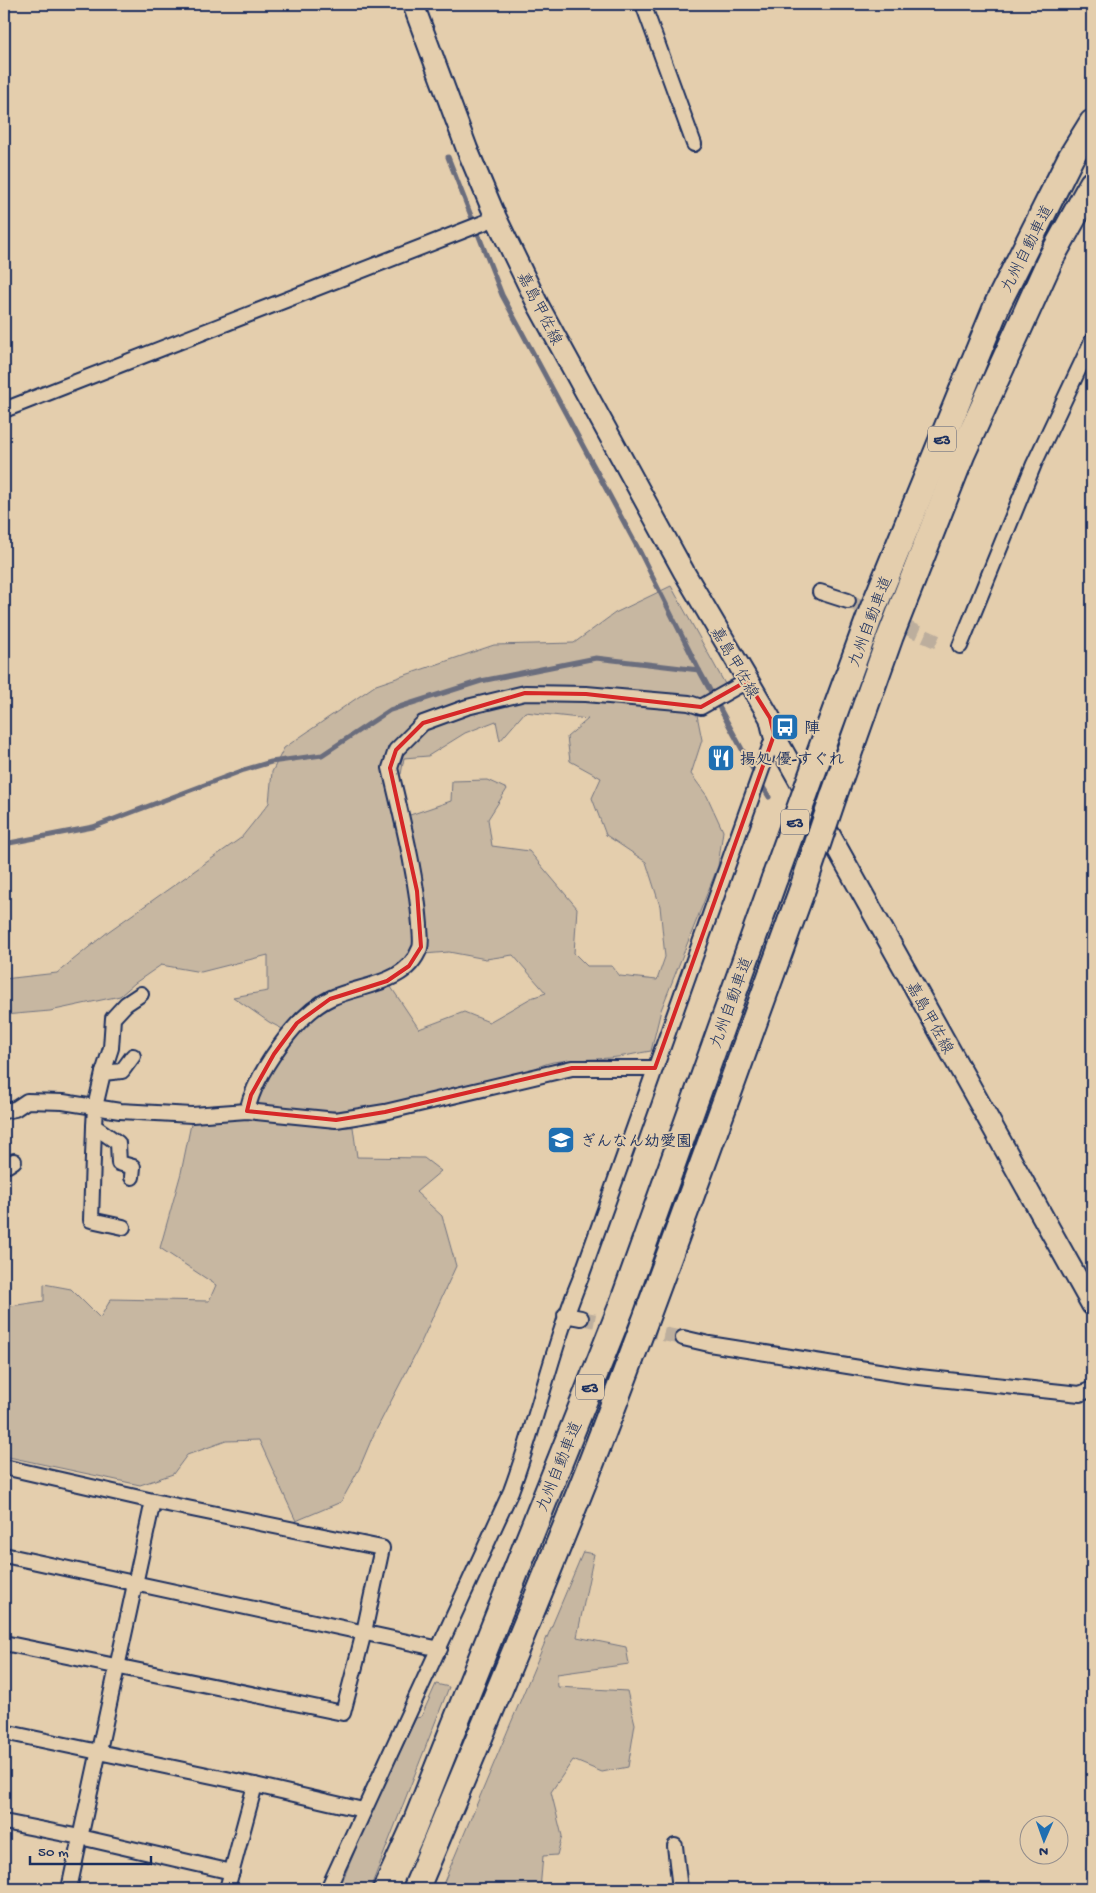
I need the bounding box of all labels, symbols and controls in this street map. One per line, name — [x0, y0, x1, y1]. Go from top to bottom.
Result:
street label: 九州自動車道 — [997, 202, 1059, 297]
street label: 嘉島甲佐線 — [511, 269, 566, 350]
road number: E3 — [928, 426, 956, 452]
street label: 九州自動車道 — [844, 573, 898, 670]
street label: 嘉島甲佐線 — [705, 623, 763, 703]
bus stop icon: 陣 — [770, 712, 800, 742]
place label: 陣 — [804, 719, 820, 740]
restaurant icon: 揚処 優-すぐれ — [706, 743, 736, 773]
place label: 揚処 優-すぐれ — [740, 751, 844, 771]
road number: E3 — [781, 810, 809, 834]
street label: 九州自動車道 — [706, 954, 759, 1052]
street label: 嘉島甲佐線 — [900, 978, 957, 1058]
school or university icon: ぎんなん幼愛園 — [546, 1125, 576, 1155]
place label: ぎんなん幼愛園 — [580, 1132, 692, 1153]
road number: E3 — [576, 1374, 604, 1400]
street label: 九州自動車道 — [533, 1418, 588, 1515]
north arrow — [1018, 1816, 1068, 1866]
scale bar — [30, 1833, 151, 1865]
text: N — [1039, 1842, 1048, 1859]
text: 50 m — [38, 1844, 69, 1862]

